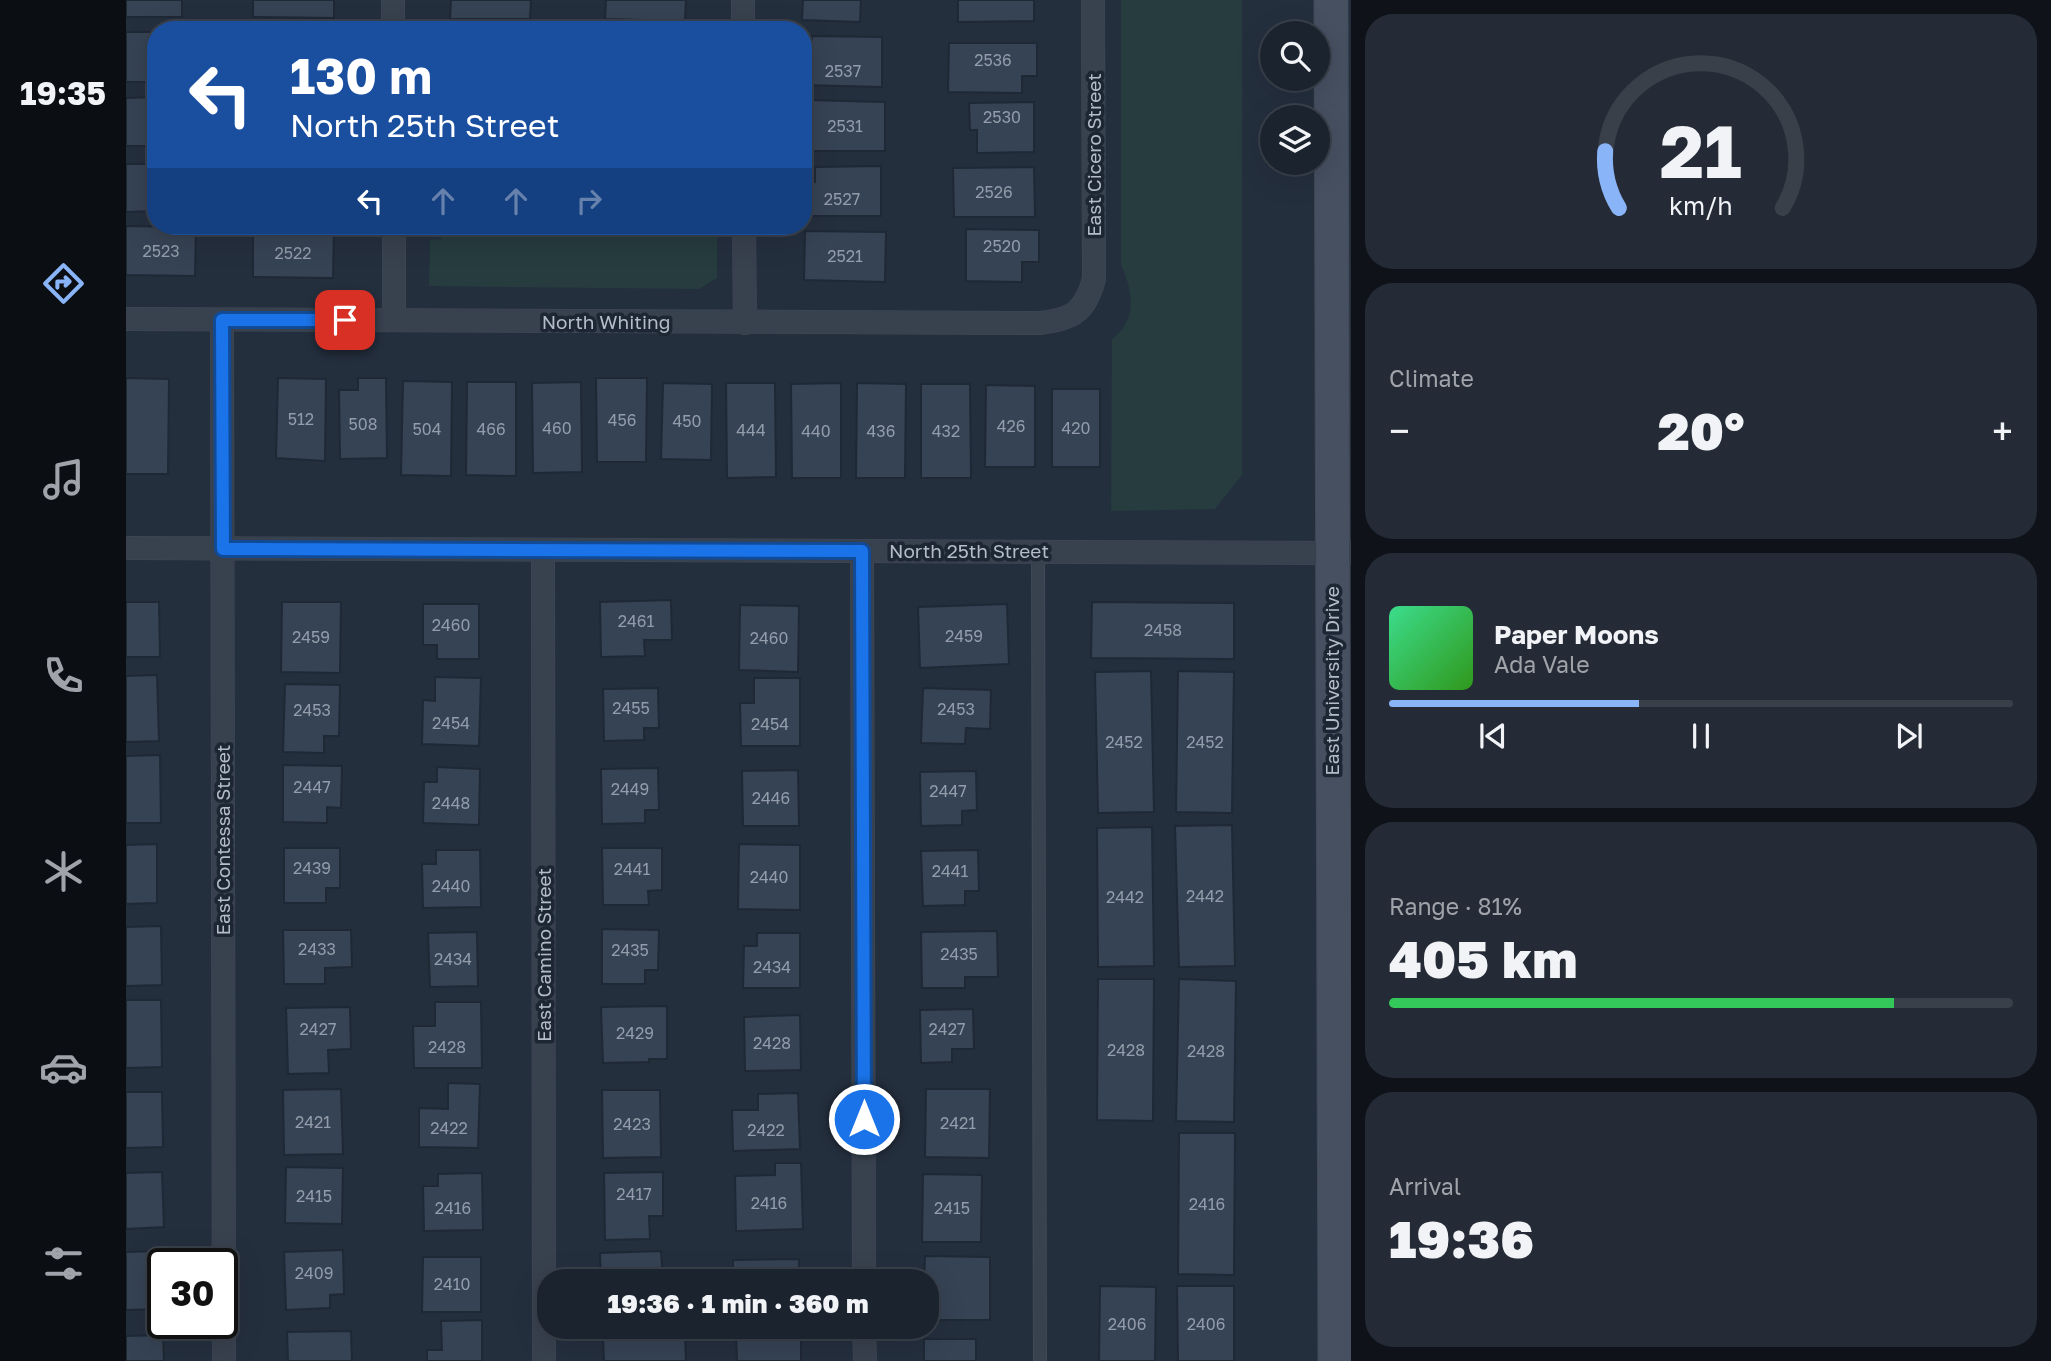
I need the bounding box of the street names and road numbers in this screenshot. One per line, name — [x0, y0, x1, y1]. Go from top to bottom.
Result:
street label: East Cicero Street — [1082, 73, 1105, 237]
street label: North Whiting — [542, 310, 670, 333]
street label: North 25th Street — [889, 539, 1049, 562]
street label: East University Drive — [1320, 586, 1343, 776]
street label: East Contessa Street — [211, 745, 234, 935]
street label: East Camino Street — [532, 868, 555, 1042]

